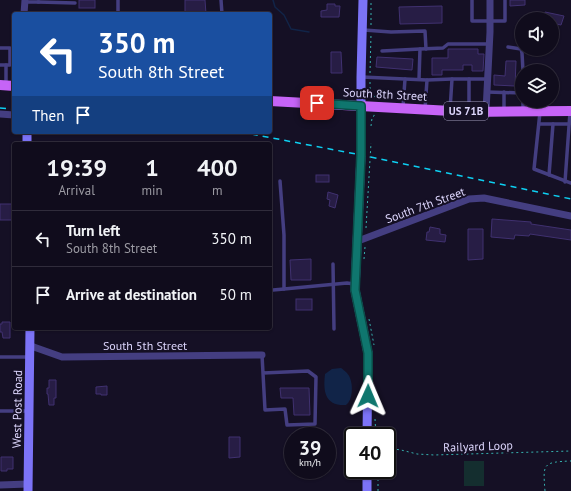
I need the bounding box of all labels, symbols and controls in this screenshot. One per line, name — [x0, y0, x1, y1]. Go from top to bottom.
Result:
map controls — [515, 12, 559, 108]
button: sound — [515, 12, 559, 56]
text: 350 m — [98, 24, 175, 61]
icon: left — [32, 28, 84, 80]
text: South 8th Street — [98, 60, 224, 83]
button: layers — [515, 64, 559, 108]
street label: South 8th Street — [343, 84, 427, 104]
pin — [300, 86, 334, 120]
icon: arrive — [306, 92, 328, 114]
road number: US 71B — [444, 102, 488, 120]
icon: arrive — [72, 104, 94, 126]
text: Then — [32, 106, 64, 125]
text: 19:39 — [46, 152, 107, 183]
text: 1 — [145, 152, 159, 183]
text: 400 — [197, 152, 238, 183]
text: Arrival — [59, 182, 95, 199]
text: min — [141, 182, 163, 199]
text: m — [212, 182, 223, 199]
street label: South 7th Street — [383, 184, 467, 226]
text: Turn left — [66, 221, 120, 240]
icon: left — [32, 228, 54, 250]
text: 350 m — [211, 229, 252, 248]
text: South 8th Street — [66, 240, 157, 257]
icon: arrive — [32, 284, 54, 306]
text: Arrive at destination — [66, 285, 197, 304]
text: 50 m — [219, 285, 252, 304]
street label: South 5th Street — [103, 338, 187, 353]
street label: West Post Road — [9, 370, 25, 448]
position arrow — [347, 375, 389, 417]
speed limit sign: 40 — [344, 427, 396, 479]
text: 39 — [299, 435, 321, 461]
street label: Railyard Loop — [443, 437, 513, 455]
text: km/h — [299, 456, 321, 469]

